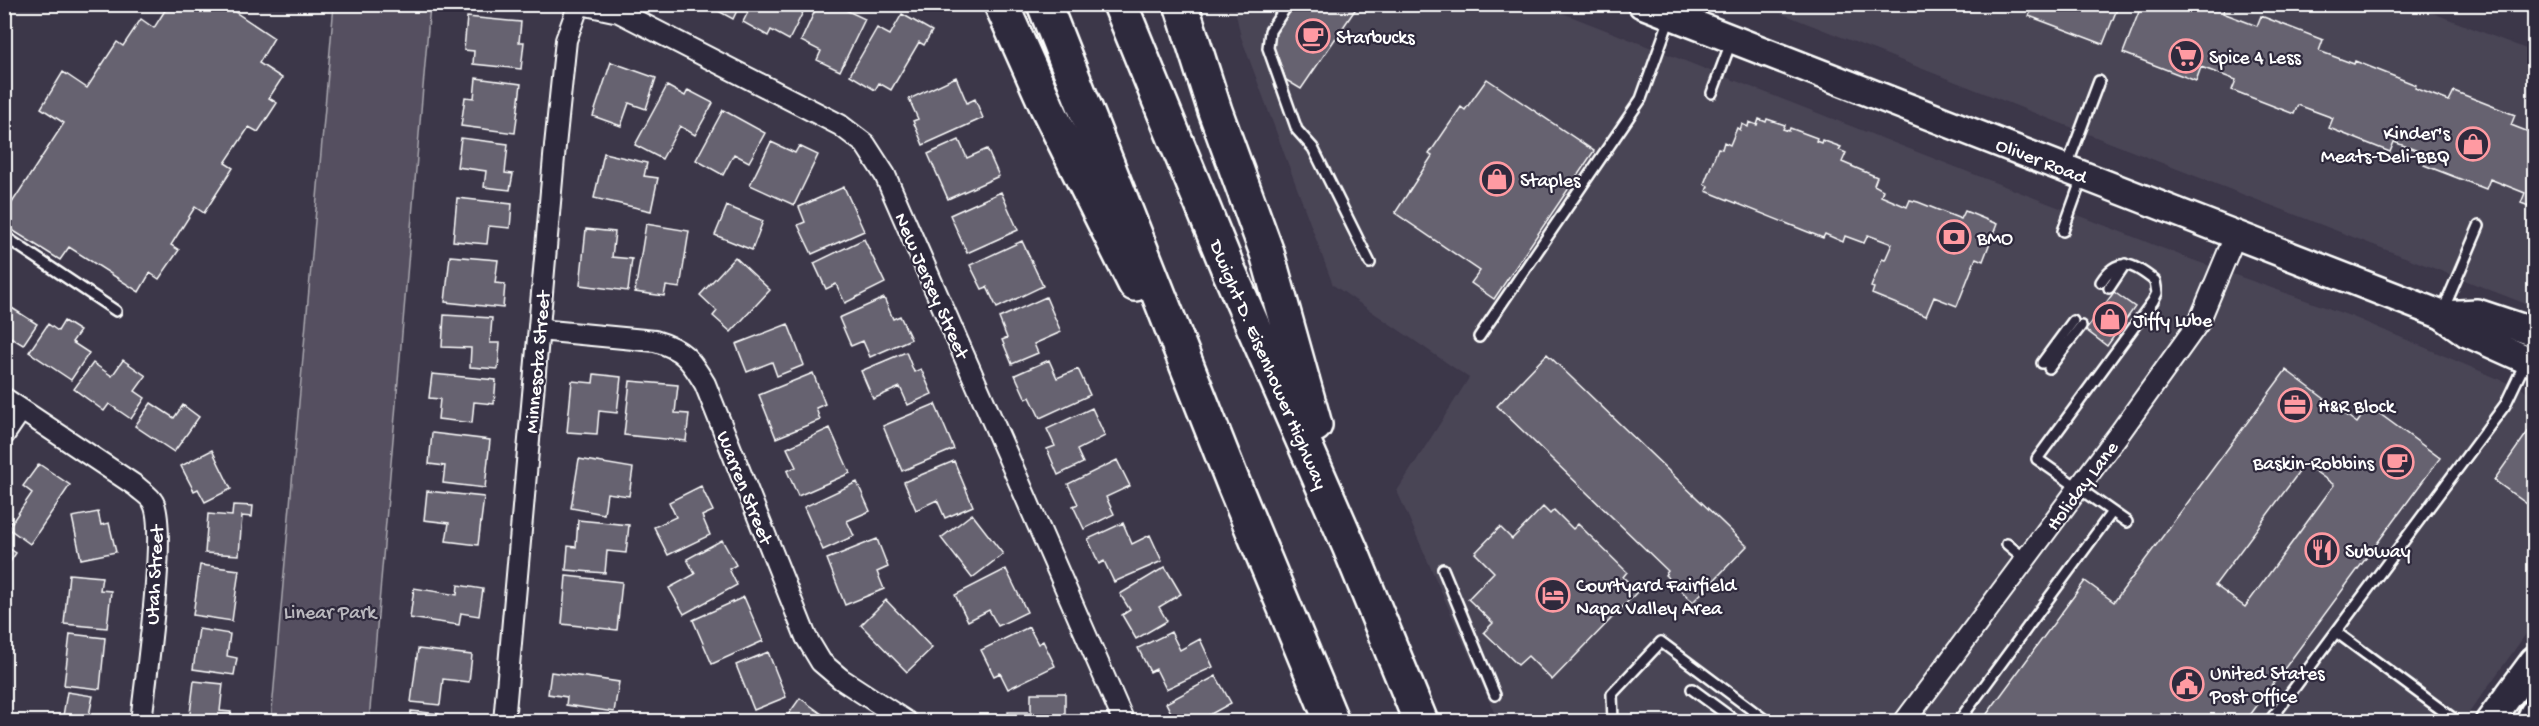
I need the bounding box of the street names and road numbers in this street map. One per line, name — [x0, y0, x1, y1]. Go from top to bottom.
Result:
street label: Oliver Road — [1992, 135, 2091, 192]
street label: New Jersey Street — [887, 210, 973, 365]
street label: Dwight D. Eisenhower Highway — [1202, 236, 1331, 494]
street label: Minnesota Street — [522, 288, 557, 434]
street label: Warren Street — [710, 428, 777, 550]
street label: Holiday Lane — [2043, 437, 2125, 536]
street label: Utah Street — [142, 523, 171, 626]

